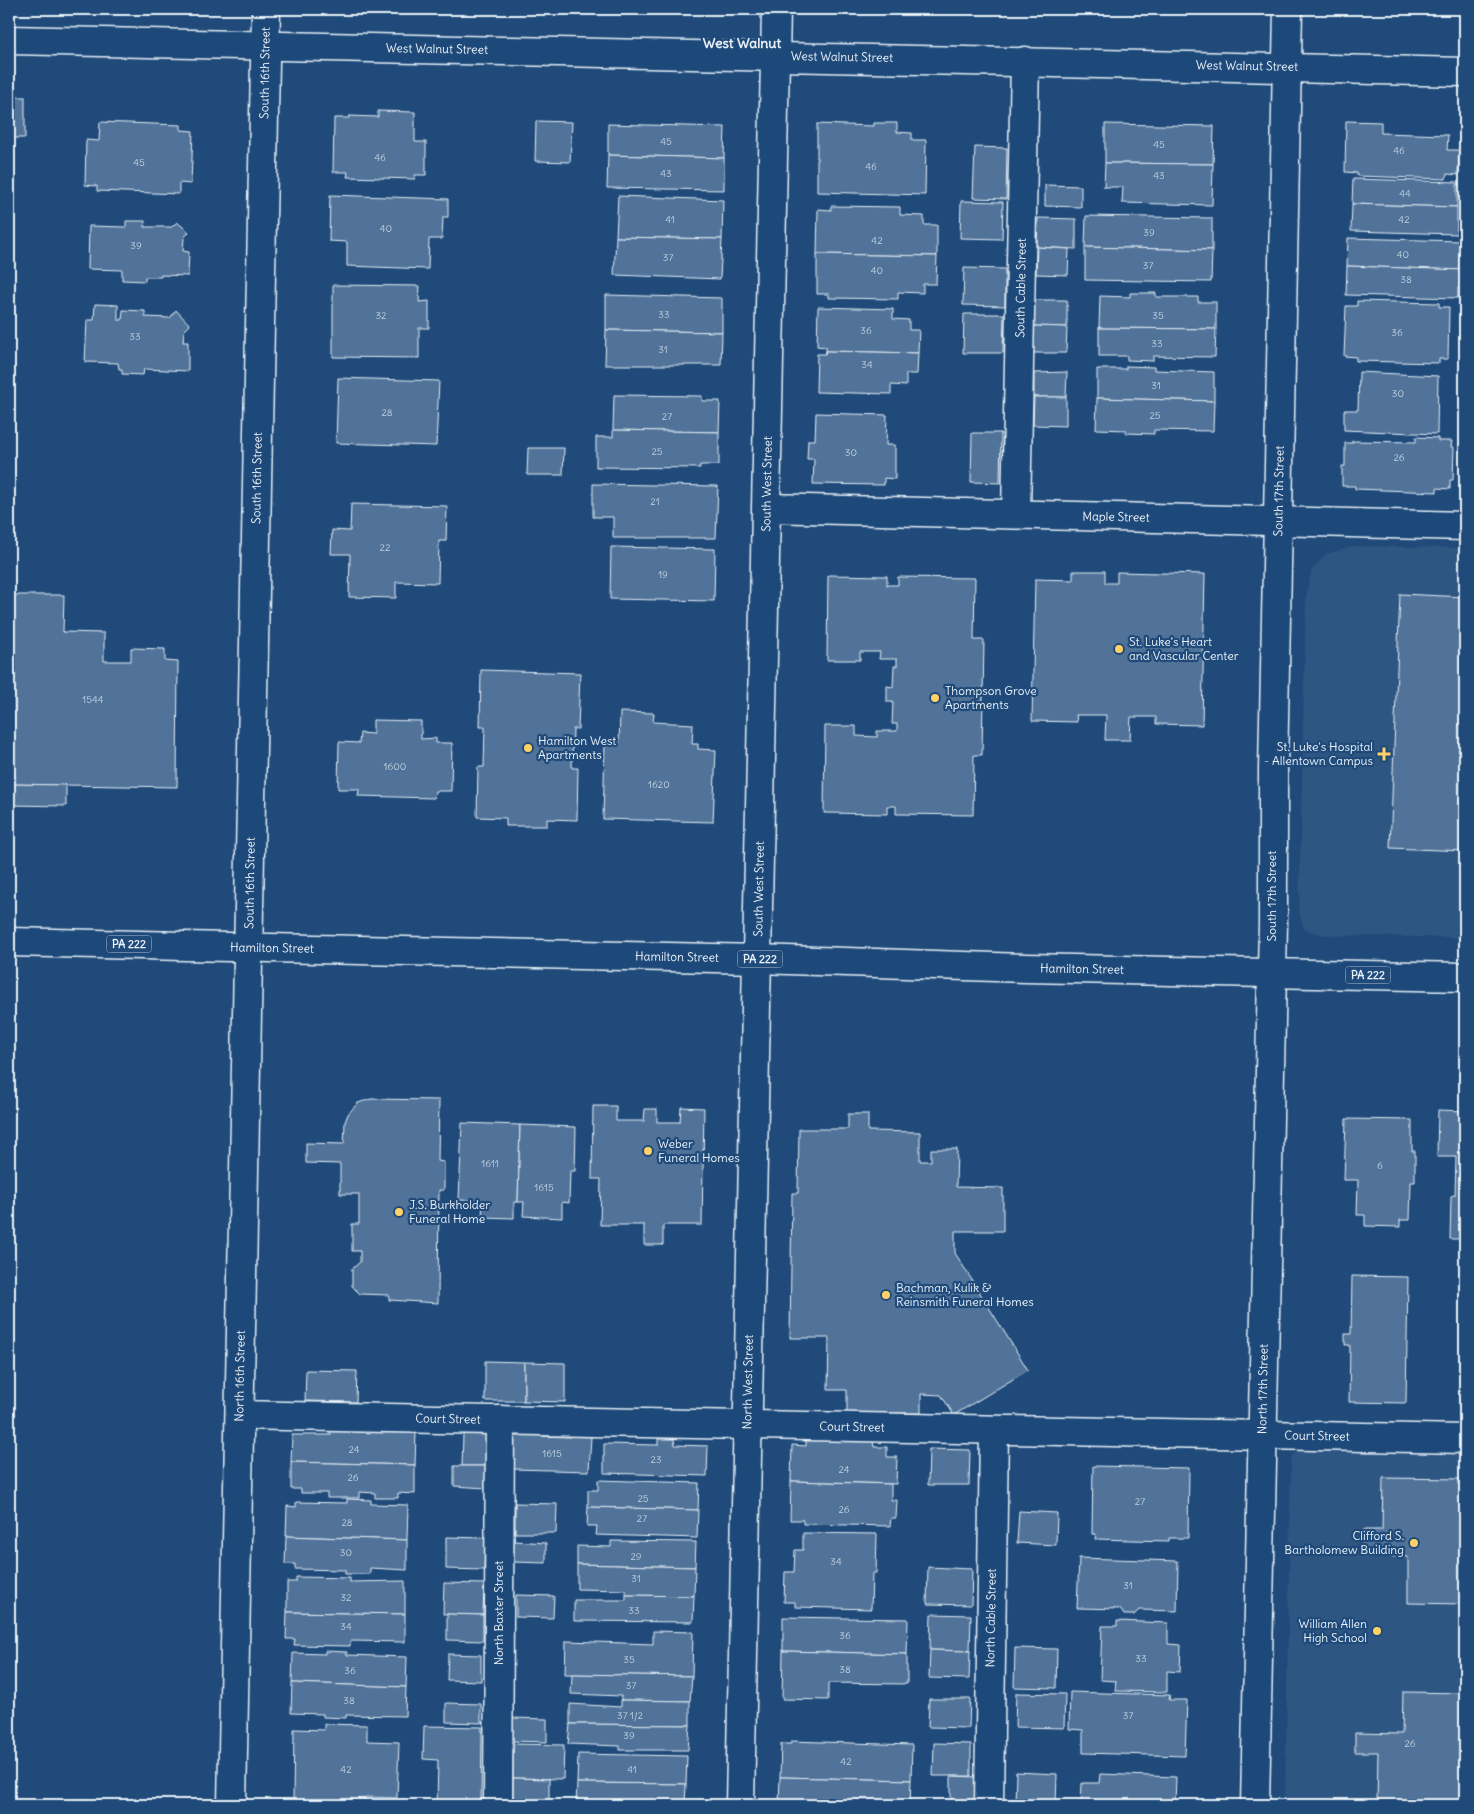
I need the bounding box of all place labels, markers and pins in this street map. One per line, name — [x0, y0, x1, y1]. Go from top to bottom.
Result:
place label: St. Luke's Heart and Vascular Center — [1129, 634, 1239, 663]
marker: St. Luke's Heart and Vascular Center — [1113, 643, 1125, 655]
place label: Thompson Grove Apartments — [945, 683, 1037, 712]
marker: Thompson Grove Apartments — [929, 692, 941, 704]
place label: Hamilton West Apartments — [538, 733, 616, 762]
place label: St. Luke's Hospital - Allentown Campus — [1264, 739, 1373, 768]
marker: Hamilton West Apartments — [522, 742, 534, 754]
marker: St. Luke's Hospital - Allentown Campus — [1377, 747, 1391, 761]
place label: Weber Funeral Homes — [658, 1136, 740, 1165]
marker: Weber Funeral Homes — [642, 1145, 654, 1157]
place label: J.S. Burkholder Funeral Home — [409, 1197, 490, 1226]
marker: J.S. Burkholder Funeral Home — [393, 1206, 405, 1218]
place label: Bachman, Kulik & Reinsmith Funeral Homes — [896, 1280, 1034, 1309]
marker: Bachman, Kulik & Reinsmith Funeral Homes — [880, 1289, 892, 1301]
place label: Clifford S. Bartholomew Building — [1284, 1528, 1404, 1557]
marker: Clifford S. Bartholomew Building — [1408, 1537, 1420, 1549]
place label: William Allen High School — [1299, 1616, 1367, 1645]
marker: William Allen High School — [1371, 1625, 1383, 1637]

